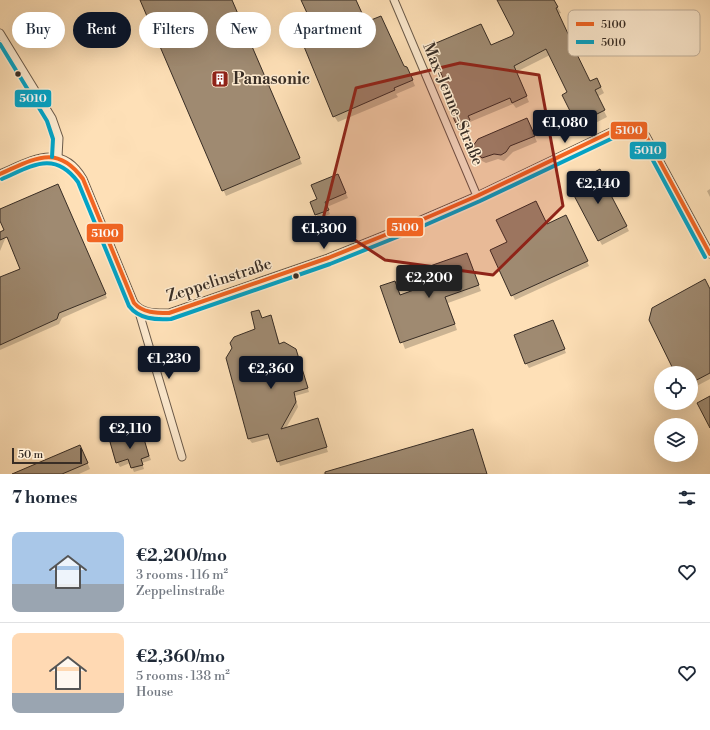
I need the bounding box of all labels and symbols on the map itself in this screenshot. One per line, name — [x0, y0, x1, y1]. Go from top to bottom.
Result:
legend — [568, 10, 700, 56]
text: 5100 — [601, 18, 626, 32]
text: 5010 — [601, 36, 626, 50]
street label: Max-Jenne-Straße — [418, 39, 488, 169]
unlabelled marker — [13, 69, 23, 79]
building icon: Panasonic — [210, 69, 230, 89]
place label: Panasonic — [233, 69, 310, 89]
line badge: 5010 — [14, 89, 52, 108]
text: 5010 — [19, 92, 47, 106]
pin: €1,080 — [532, 110, 598, 144]
line badge: 5100 — [610, 121, 648, 140]
text: 5100 — [615, 124, 643, 138]
line badge: 5010 — [629, 141, 667, 160]
text: 5010 — [634, 144, 662, 158]
pin: €2,140 — [565, 171, 631, 205]
pin: €1,300 — [291, 216, 357, 250]
line badge: 5100 — [386, 217, 424, 237]
text: 5100 — [391, 221, 419, 235]
line badge: 5100 — [86, 223, 124, 243]
text: 5100 — [91, 227, 119, 241]
street label: Zeppelinstraße — [164, 254, 274, 306]
pin: €2,200 — [396, 265, 462, 299]
unlabelled marker — [291, 271, 301, 281]
pin: €1,230 — [136, 346, 202, 380]
pin: €2,360 — [238, 356, 304, 390]
pin: €2,110 — [97, 416, 163, 450]
scale bar — [12, 446, 82, 465]

